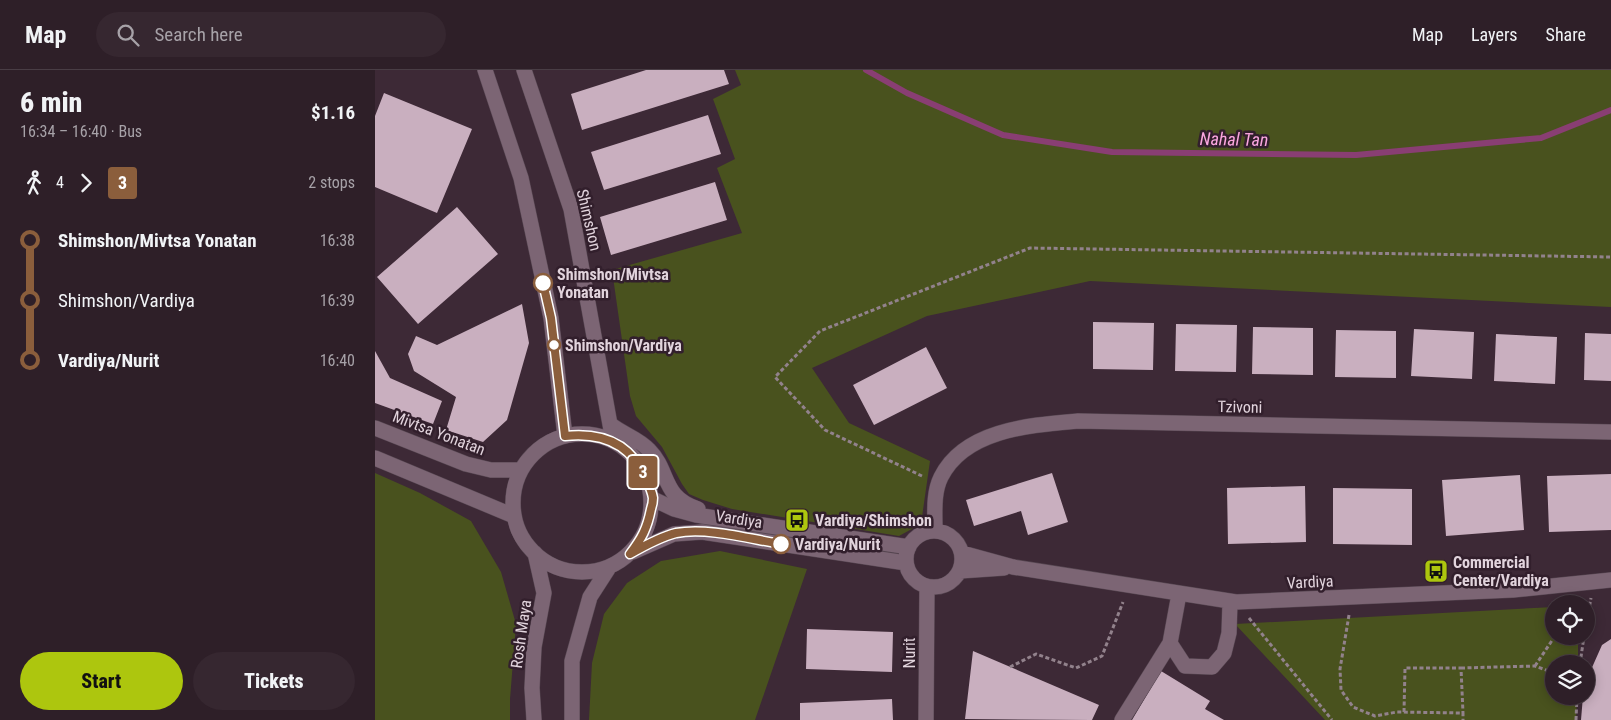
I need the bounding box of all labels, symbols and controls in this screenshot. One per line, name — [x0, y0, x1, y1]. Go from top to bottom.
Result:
search box — [96, 12, 446, 57]
text: Map — [25, 21, 66, 49]
icon: search — [114, 21, 142, 49]
text: Search here — [154, 23, 243, 46]
text: Map — [1412, 24, 1443, 45]
text: Layers — [1471, 24, 1518, 45]
text: Share — [1546, 24, 1586, 45]
text: 6 min — [20, 86, 82, 119]
text: $1.16 — [311, 101, 355, 124]
text: 16:34 – 16:40 · Bus — [20, 122, 142, 141]
water label: Nahal Tan — [1199, 128, 1269, 150]
icon: walk — [20, 169, 48, 197]
icon: forward — [72, 169, 100, 197]
text: 3 — [118, 172, 127, 193]
text: 4 — [56, 173, 64, 192]
text: 2 stops — [308, 173, 355, 192]
street label: Shimshon — [573, 187, 605, 253]
text: Shimshon/Mivtsa Yonatan — [58, 229, 257, 252]
text: 16:38 — [320, 231, 355, 250]
place label: Shimshon/Mivtsa Yonatan — [557, 265, 669, 302]
marker: Shimshon/Mivtsa Yonatan — [533, 273, 553, 293]
text: Shimshon/Vardiya — [58, 289, 195, 312]
text: 16:39 — [320, 291, 355, 310]
place label: Shimshon/Vardiya — [565, 336, 682, 355]
marker: Shimshon/Vardiya — [547, 338, 561, 352]
text: Vardiya/Nurit — [58, 349, 159, 372]
text: 16:40 — [320, 351, 355, 370]
street label: Tzivoni — [1217, 397, 1263, 417]
street label: Mivtsa Yonatan — [390, 407, 488, 459]
line badge: 3 — [627, 456, 659, 488]
text: 3 — [638, 461, 648, 482]
street label: Vardiya — [714, 506, 764, 532]
bus stop icon: Vardiya/Shimshon — [784, 507, 810, 533]
place label: Vardiya/Shimshon — [815, 511, 932, 530]
marker: Vardiya/Nurit — [771, 534, 791, 554]
place label: Vardiya/Nurit — [795, 535, 880, 554]
place label: Commercial Center/Vardiya — [1453, 553, 1549, 590]
bus stop icon: Commercial Center/Vardiya — [1423, 558, 1449, 584]
street label: Vardiya — [1286, 571, 1334, 593]
map controls — [1545, 595, 1595, 705]
button: locate — [1545, 595, 1595, 645]
street label: Rosh Maya — [507, 598, 535, 670]
street label: Nurit — [900, 637, 919, 668]
button: Start — [20, 652, 183, 710]
button: Tickets — [193, 652, 355, 710]
button: layers — [1545, 655, 1595, 705]

